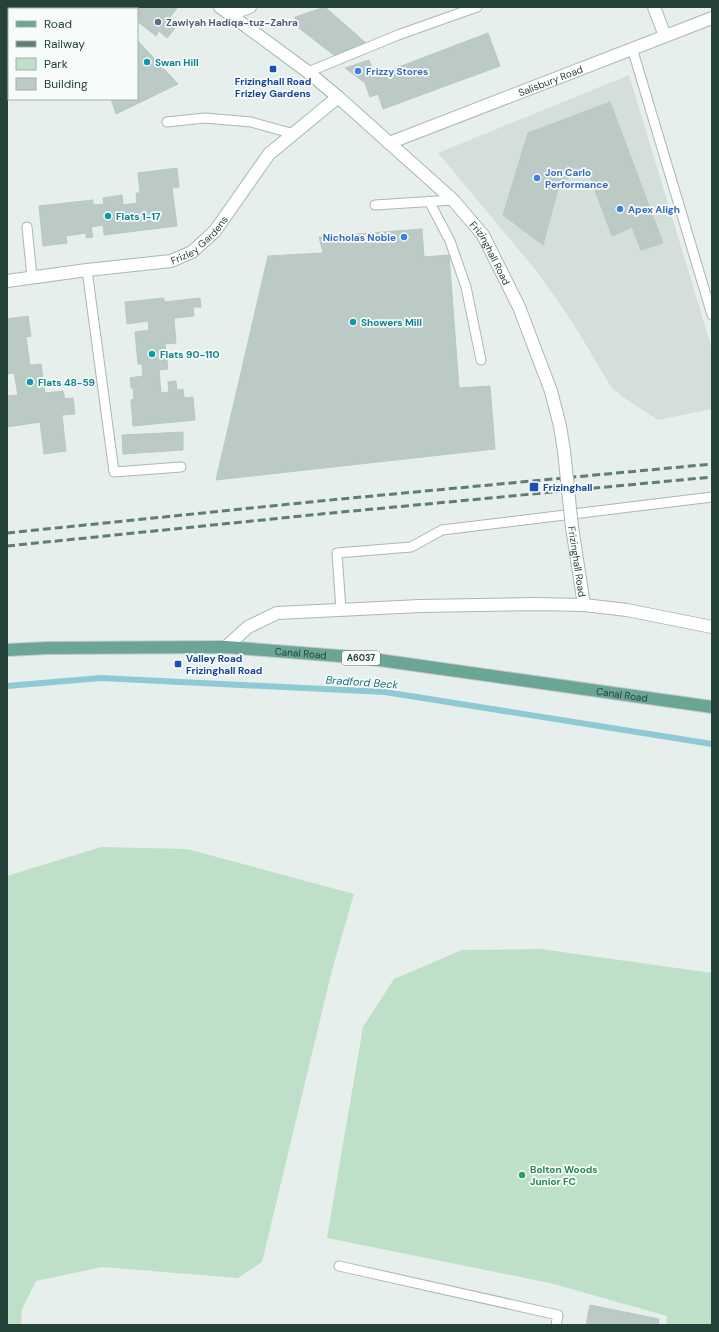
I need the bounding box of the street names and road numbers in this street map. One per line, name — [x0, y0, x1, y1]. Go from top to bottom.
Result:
street label: Salisbury Road — [516, 63, 585, 99]
street label: Frizley Gardens — [169, 213, 231, 267]
street label: Frizinghall Road — [467, 218, 513, 287]
street label: Frizinghall Road — [565, 525, 589, 598]
street label: Canal Road — [274, 645, 327, 662]
road number: A6037 — [342, 651, 380, 665]
street label: Canal Road — [595, 685, 649, 705]

